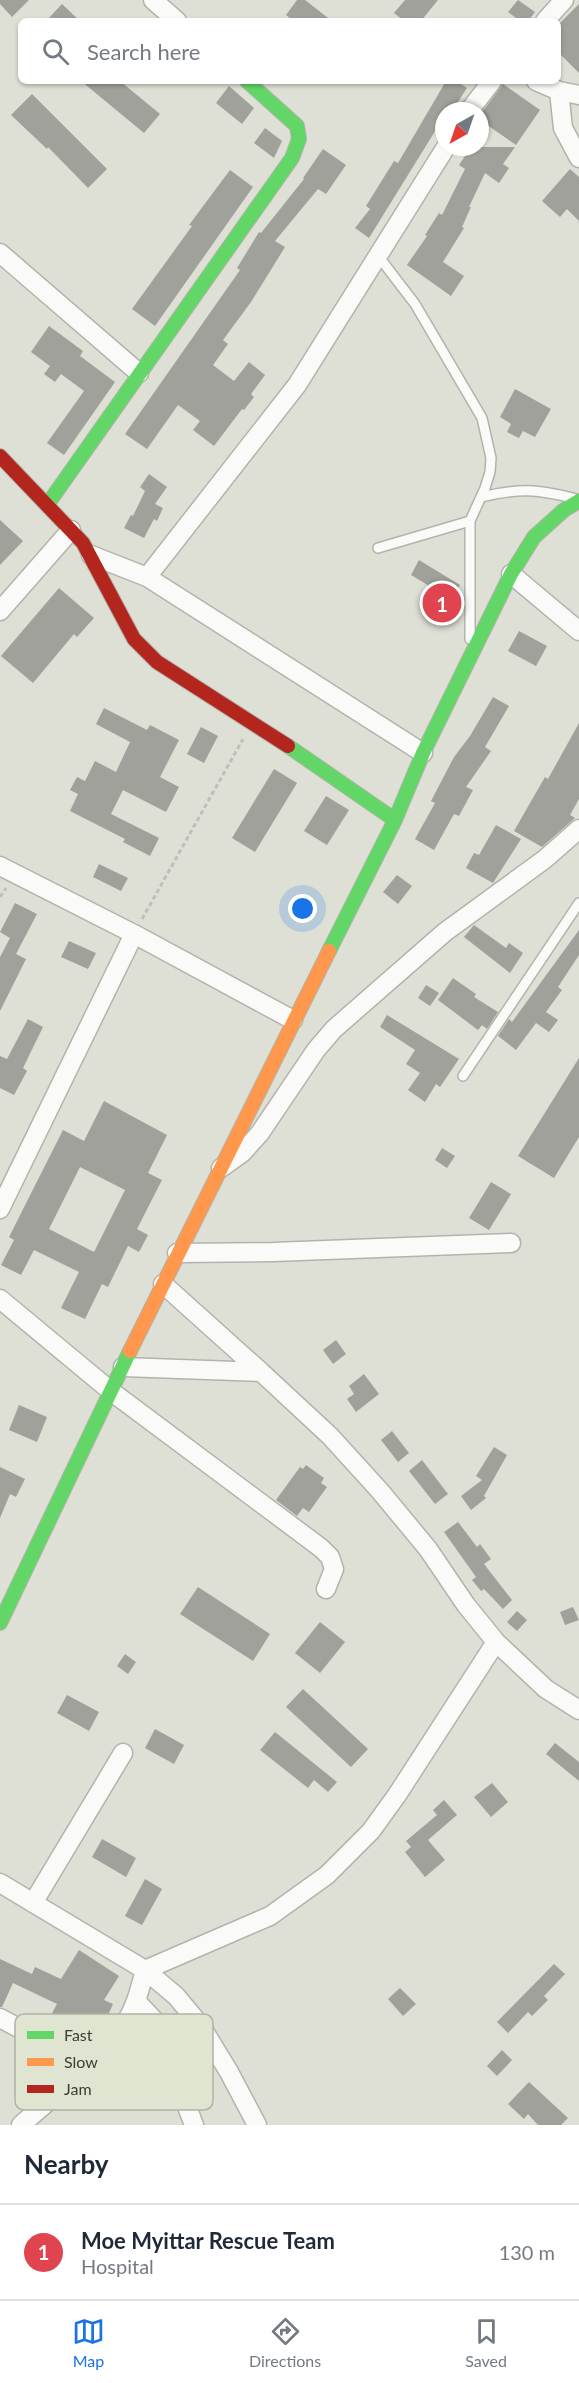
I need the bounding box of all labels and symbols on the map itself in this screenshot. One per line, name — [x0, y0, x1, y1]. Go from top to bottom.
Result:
north arrow — [435, 102, 489, 156]
pin: 1 — [422, 580, 462, 626]
your location — [288, 894, 317, 923]
legend — [15, 2014, 213, 2110]
text: Fast — [64, 2025, 93, 2044]
text: Slow — [64, 2052, 98, 2071]
text: Jam — [64, 2079, 92, 2098]

